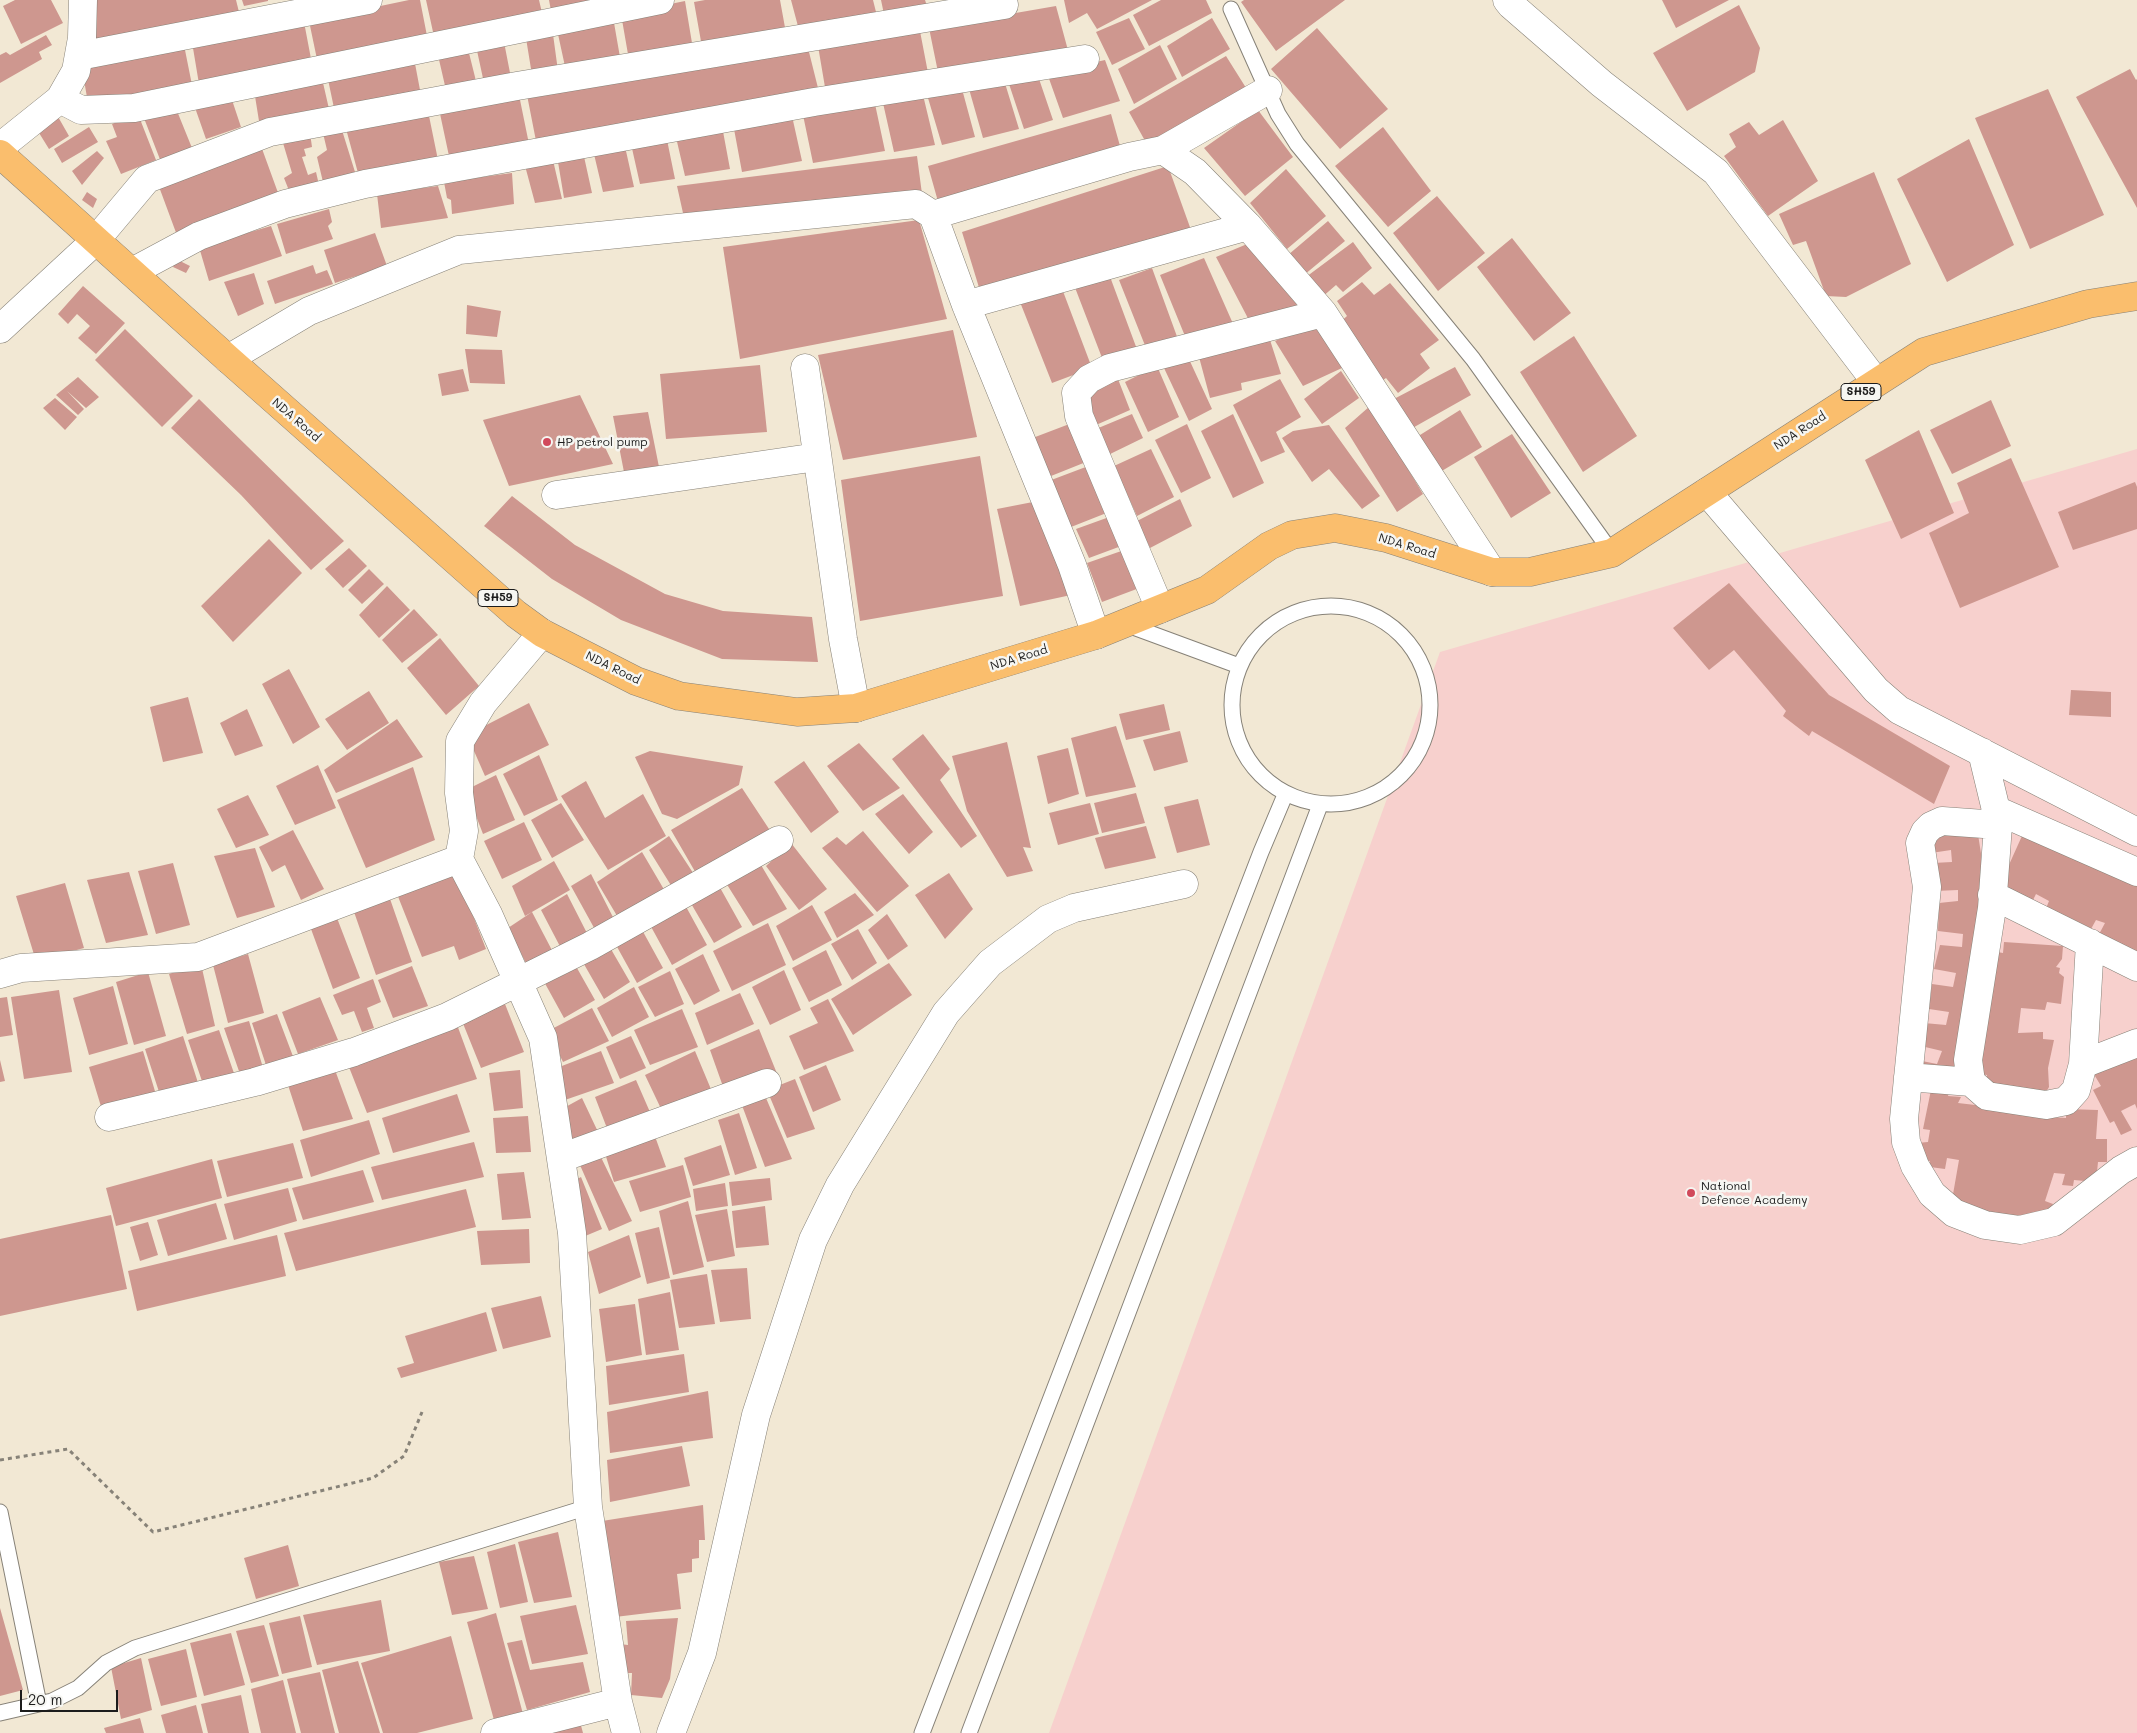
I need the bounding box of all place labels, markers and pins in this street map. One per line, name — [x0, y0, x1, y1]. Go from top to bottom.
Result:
place label: HP petrol pump — [557, 435, 648, 449]
marker: HP petrol pump — [541, 436, 553, 448]
place label: National Defence Academy — [1701, 1179, 1807, 1207]
marker: National Defence Academy — [1685, 1187, 1697, 1199]

